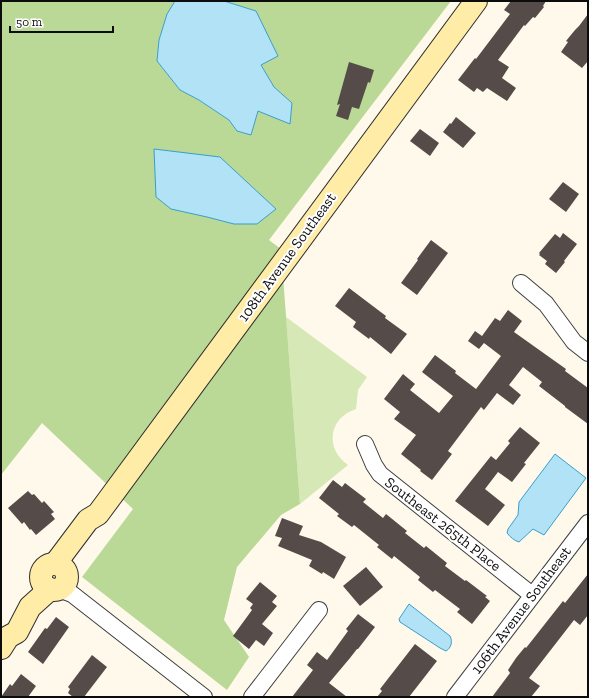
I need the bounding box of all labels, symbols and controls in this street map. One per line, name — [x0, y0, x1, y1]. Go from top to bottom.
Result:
scale bar — [10, 8, 113, 34]
text: 50 m — [16, 15, 43, 29]
street label: 108th Avenue Southeast — [234, 189, 340, 325]
street label: Southeast 265th Place — [381, 473, 505, 575]
street label: 106th Avenue Southeast — [467, 543, 575, 677]

